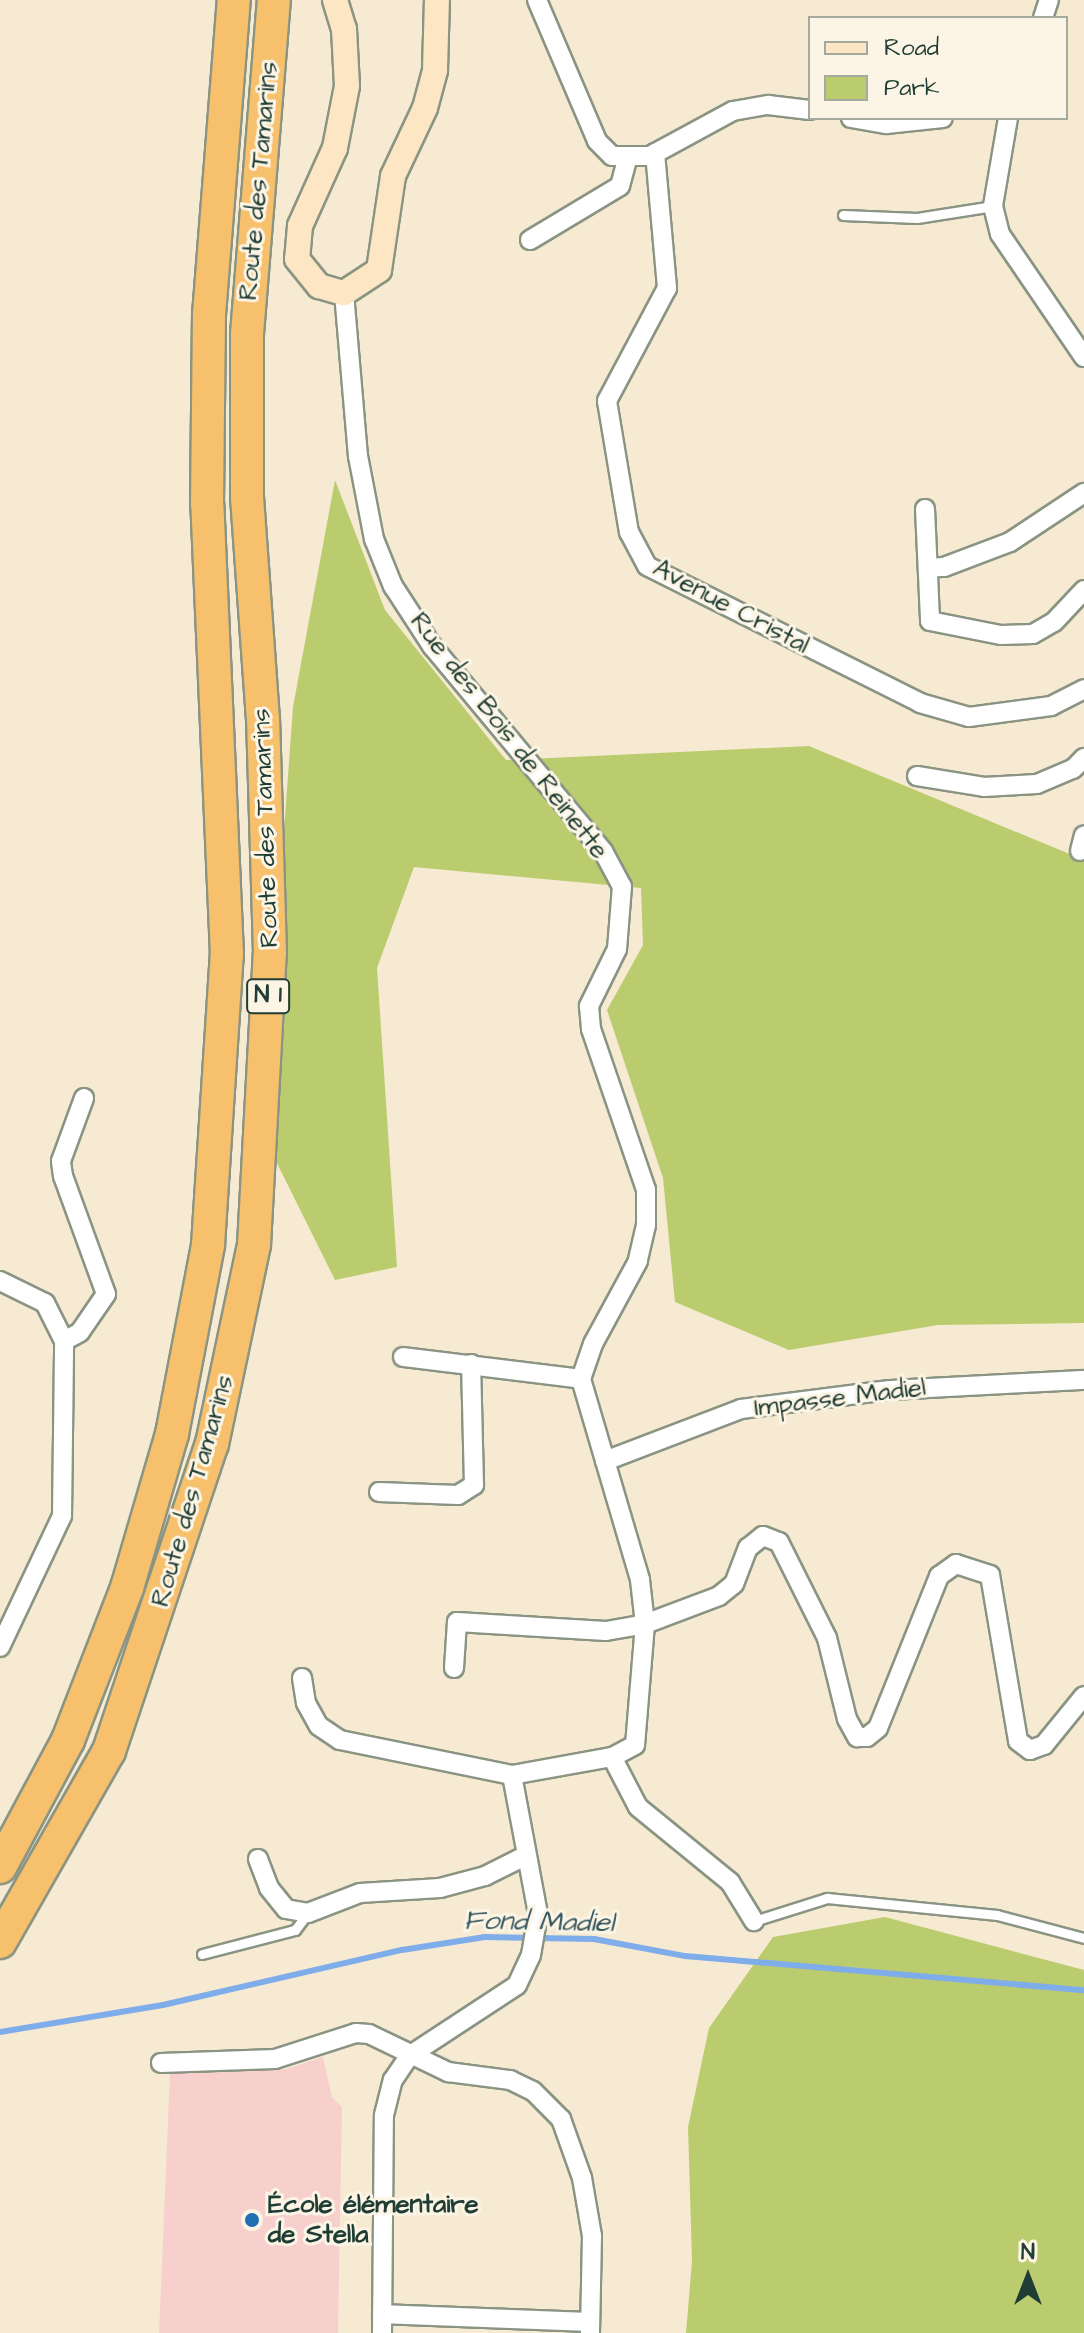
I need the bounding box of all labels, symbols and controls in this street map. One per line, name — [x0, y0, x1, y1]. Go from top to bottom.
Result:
legend — [808, 16, 1068, 120]
text: Road — [884, 31, 939, 65]
street label: Route des Tamarins — [233, 60, 285, 302]
text: Park — [884, 71, 940, 105]
street label: Avenue Cristal — [648, 553, 814, 661]
street label: Rue des Bois de Reinette — [403, 607, 615, 865]
street label: Route des Tamarins — [246, 708, 286, 948]
road number: N 1 — [246, 976, 290, 1016]
street label: Route des Tamarins — [145, 1372, 241, 1610]
street label: Impasse Madiel — [752, 1372, 928, 1424]
water label: Fond Madiel — [464, 1904, 614, 1940]
place label: École élémentaire de Stella — [268, 2189, 479, 2250]
marker: École élémentaire de Stella — [243, 2211, 261, 2229]
north arrow — [988, 2237, 1068, 2317]
text: N — [1021, 2237, 1035, 2268]

